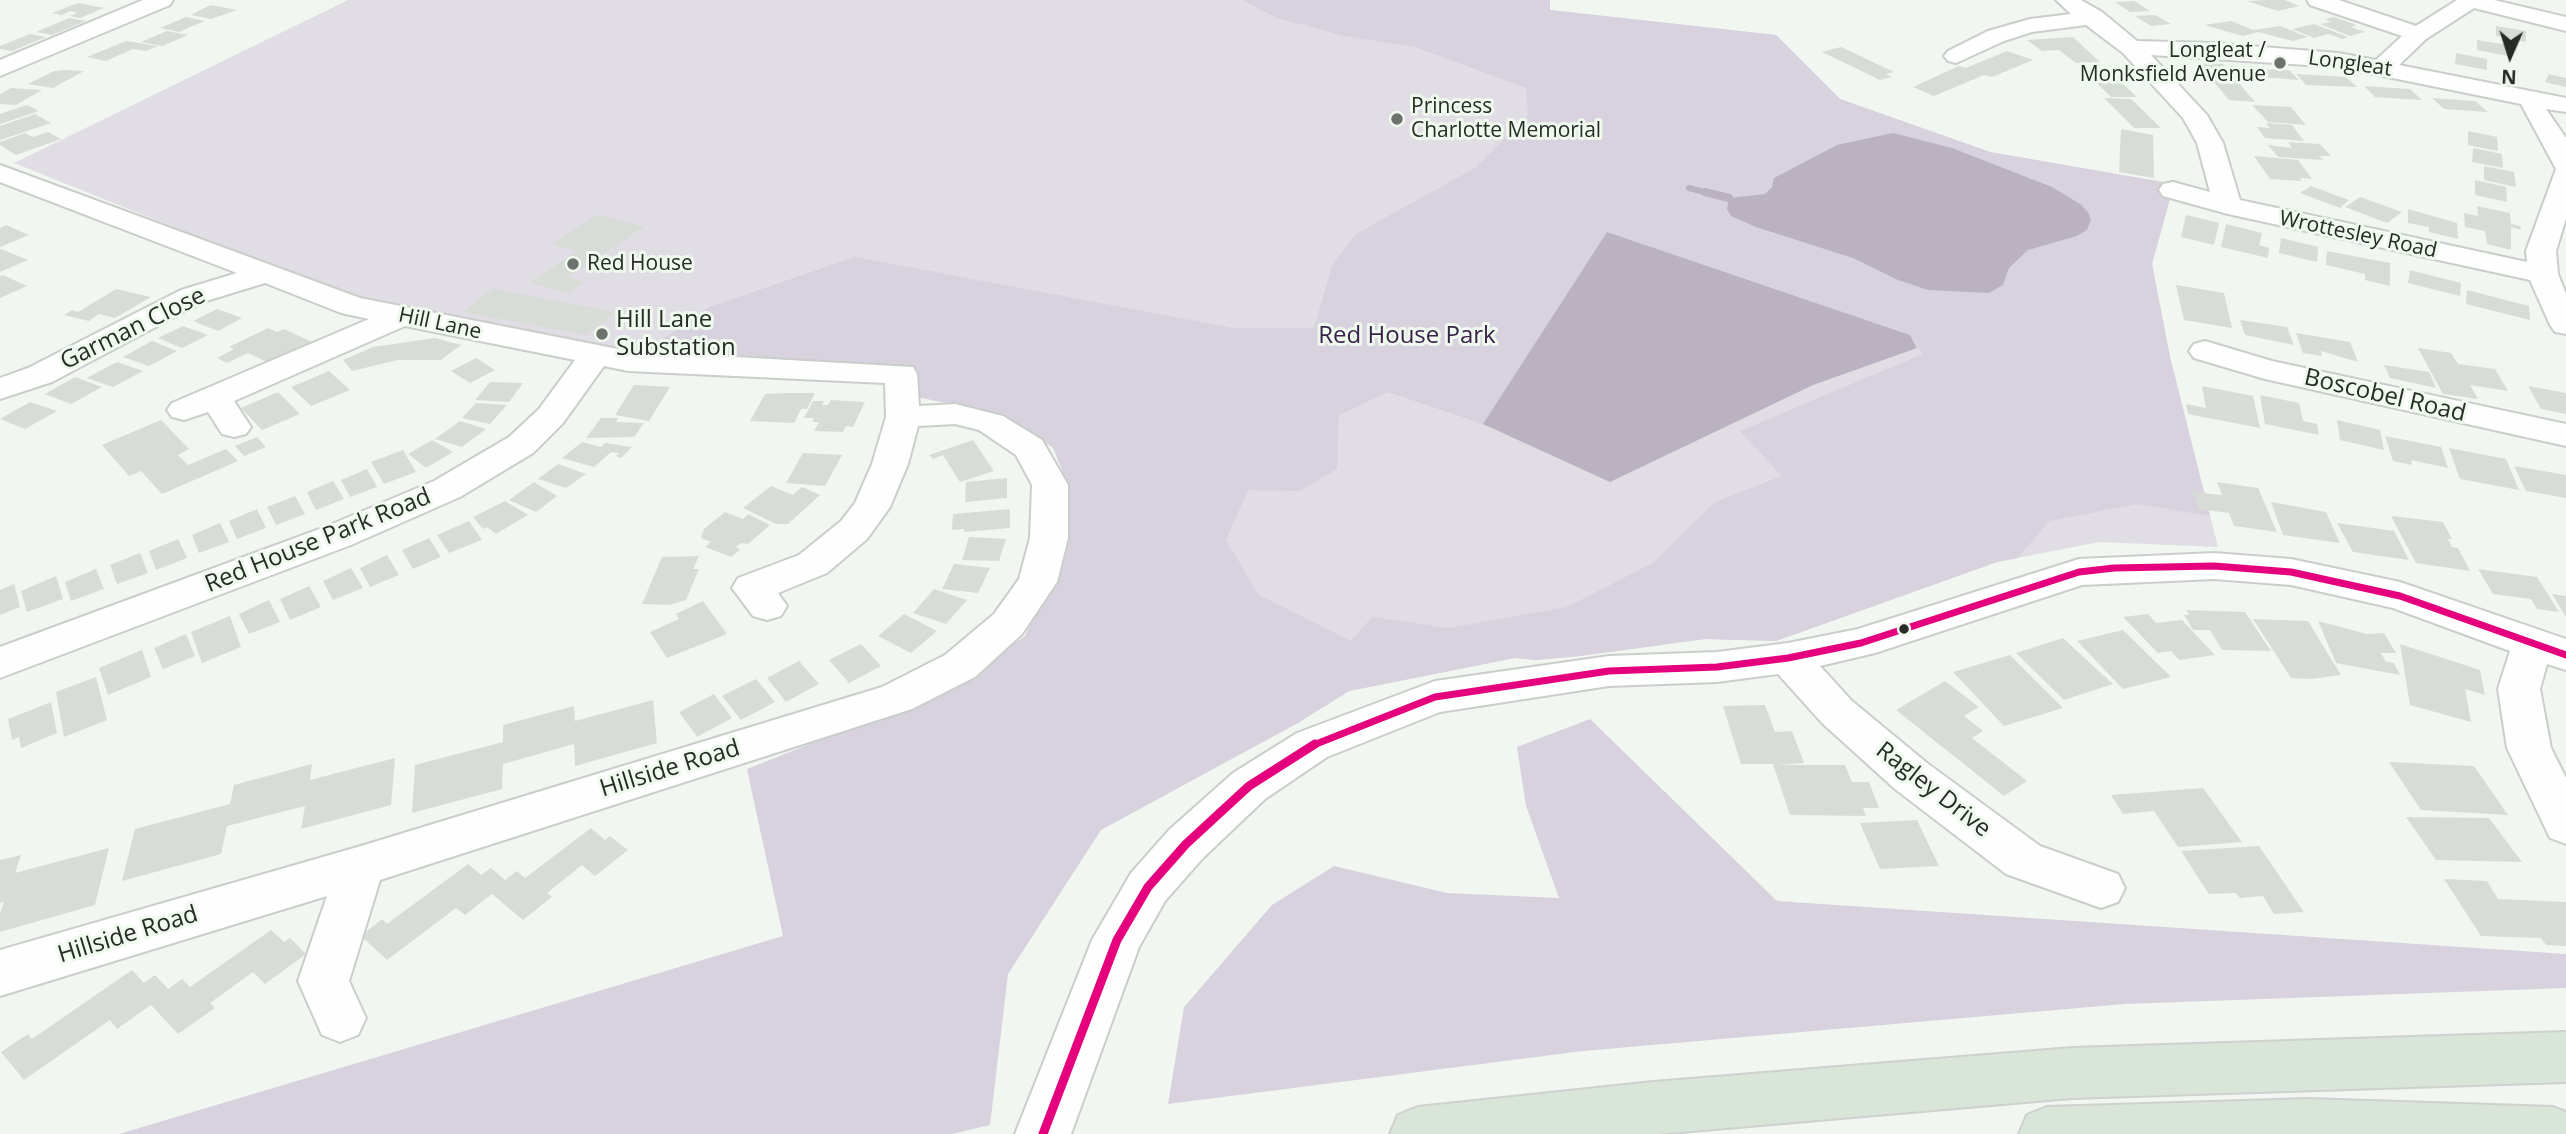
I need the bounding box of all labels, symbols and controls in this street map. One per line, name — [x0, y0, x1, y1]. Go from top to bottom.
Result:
north arrow — [2475, 21, 2545, 91]
place label: Longleat / Monksfield Avenue — [2080, 38, 2266, 88]
street label: Longleat — [2307, 46, 2393, 82]
marker: Longleat / Monksfield Avenue — [2272, 55, 2288, 71]
text: N — [2501, 64, 2517, 90]
place label: Princess Charlotte Memorial — [1411, 94, 1601, 144]
marker: Princess Charlotte Memorial — [1389, 111, 1405, 127]
street label: Wrottesley Road — [2277, 206, 2439, 264]
place label: Red House — [587, 251, 693, 277]
marker: Red House — [565, 256, 581, 272]
street label: Garman Close — [56, 282, 210, 376]
street label: Hill Lane — [396, 303, 484, 345]
place label: Hill Lane Substation — [616, 306, 736, 362]
park label: Red House Park — [1318, 322, 1496, 350]
marker: Hill Lane Substation — [594, 326, 610, 342]
street label: Boscobel Road — [2301, 363, 2469, 429]
street label: Red House Park Road — [201, 483, 435, 599]
unlabelled marker — [1897, 622, 1911, 636]
street label: Hillside Road — [596, 734, 744, 804]
street label: Ragley Drive — [1870, 736, 1996, 844]
street label: Hillside Road — [54, 900, 202, 970]

